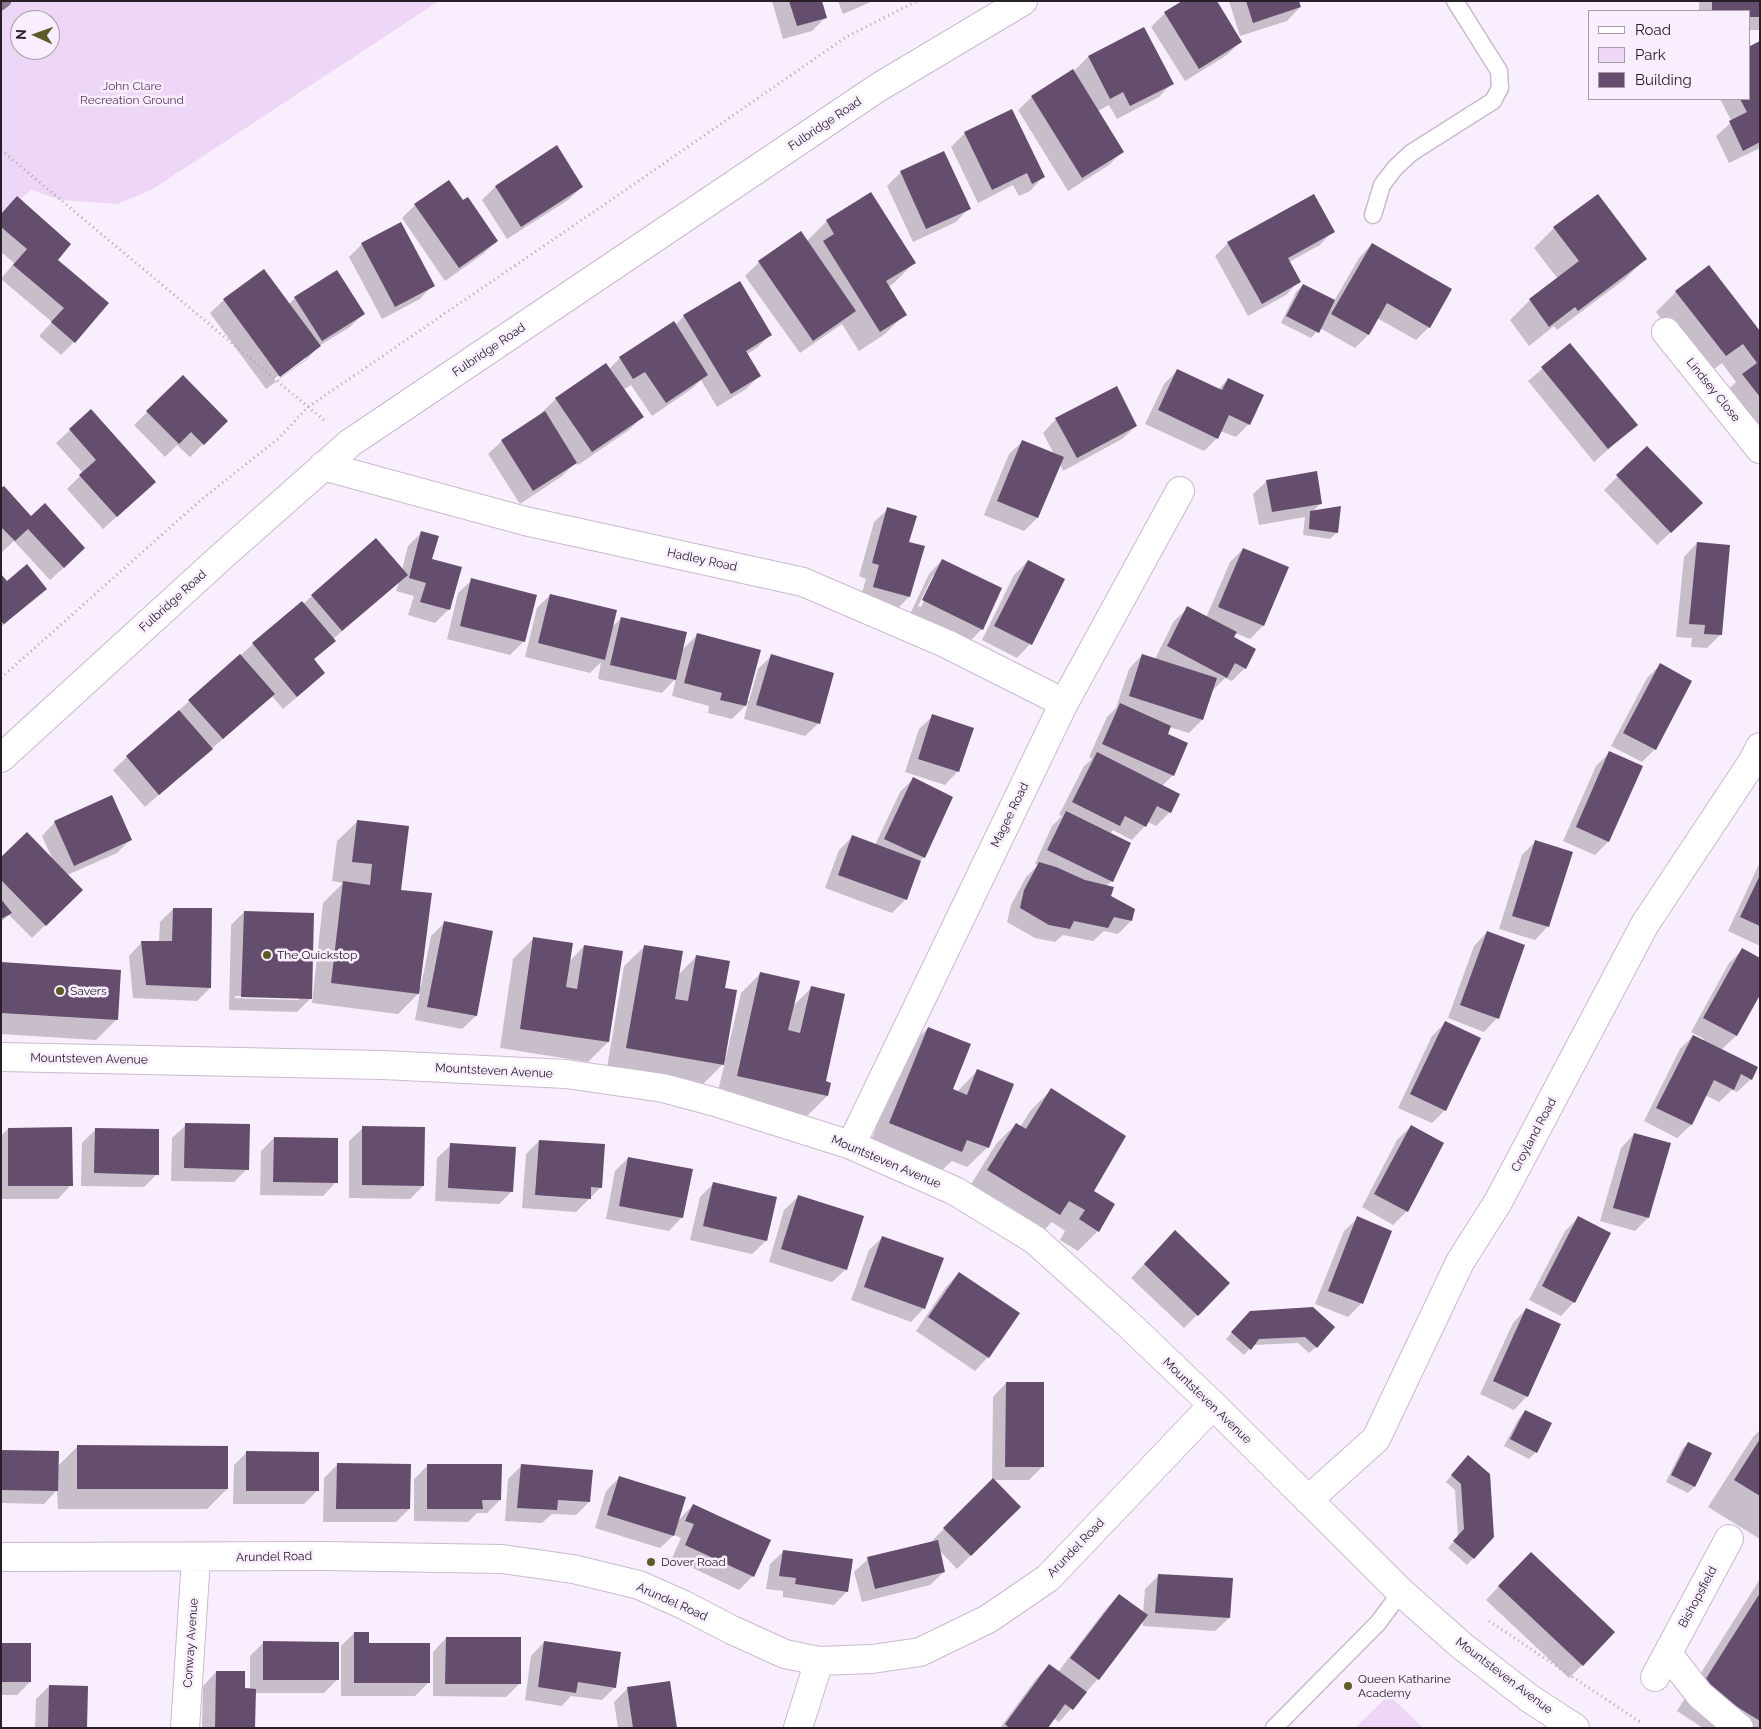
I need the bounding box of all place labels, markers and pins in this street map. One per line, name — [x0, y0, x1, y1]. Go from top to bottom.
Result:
place label: The Quickstop — [277, 948, 357, 962]
marker: The Quickstop — [261, 949, 273, 961]
place label: Savers — [70, 984, 107, 998]
marker: Savers — [54, 985, 66, 997]
place label: Dover Road — [661, 1555, 726, 1569]
marker: Dover Road — [645, 1556, 657, 1568]
place label: Queen Katharine Academy — [1358, 1672, 1451, 1700]
marker: Queen Katharine Academy — [1342, 1680, 1354, 1692]

